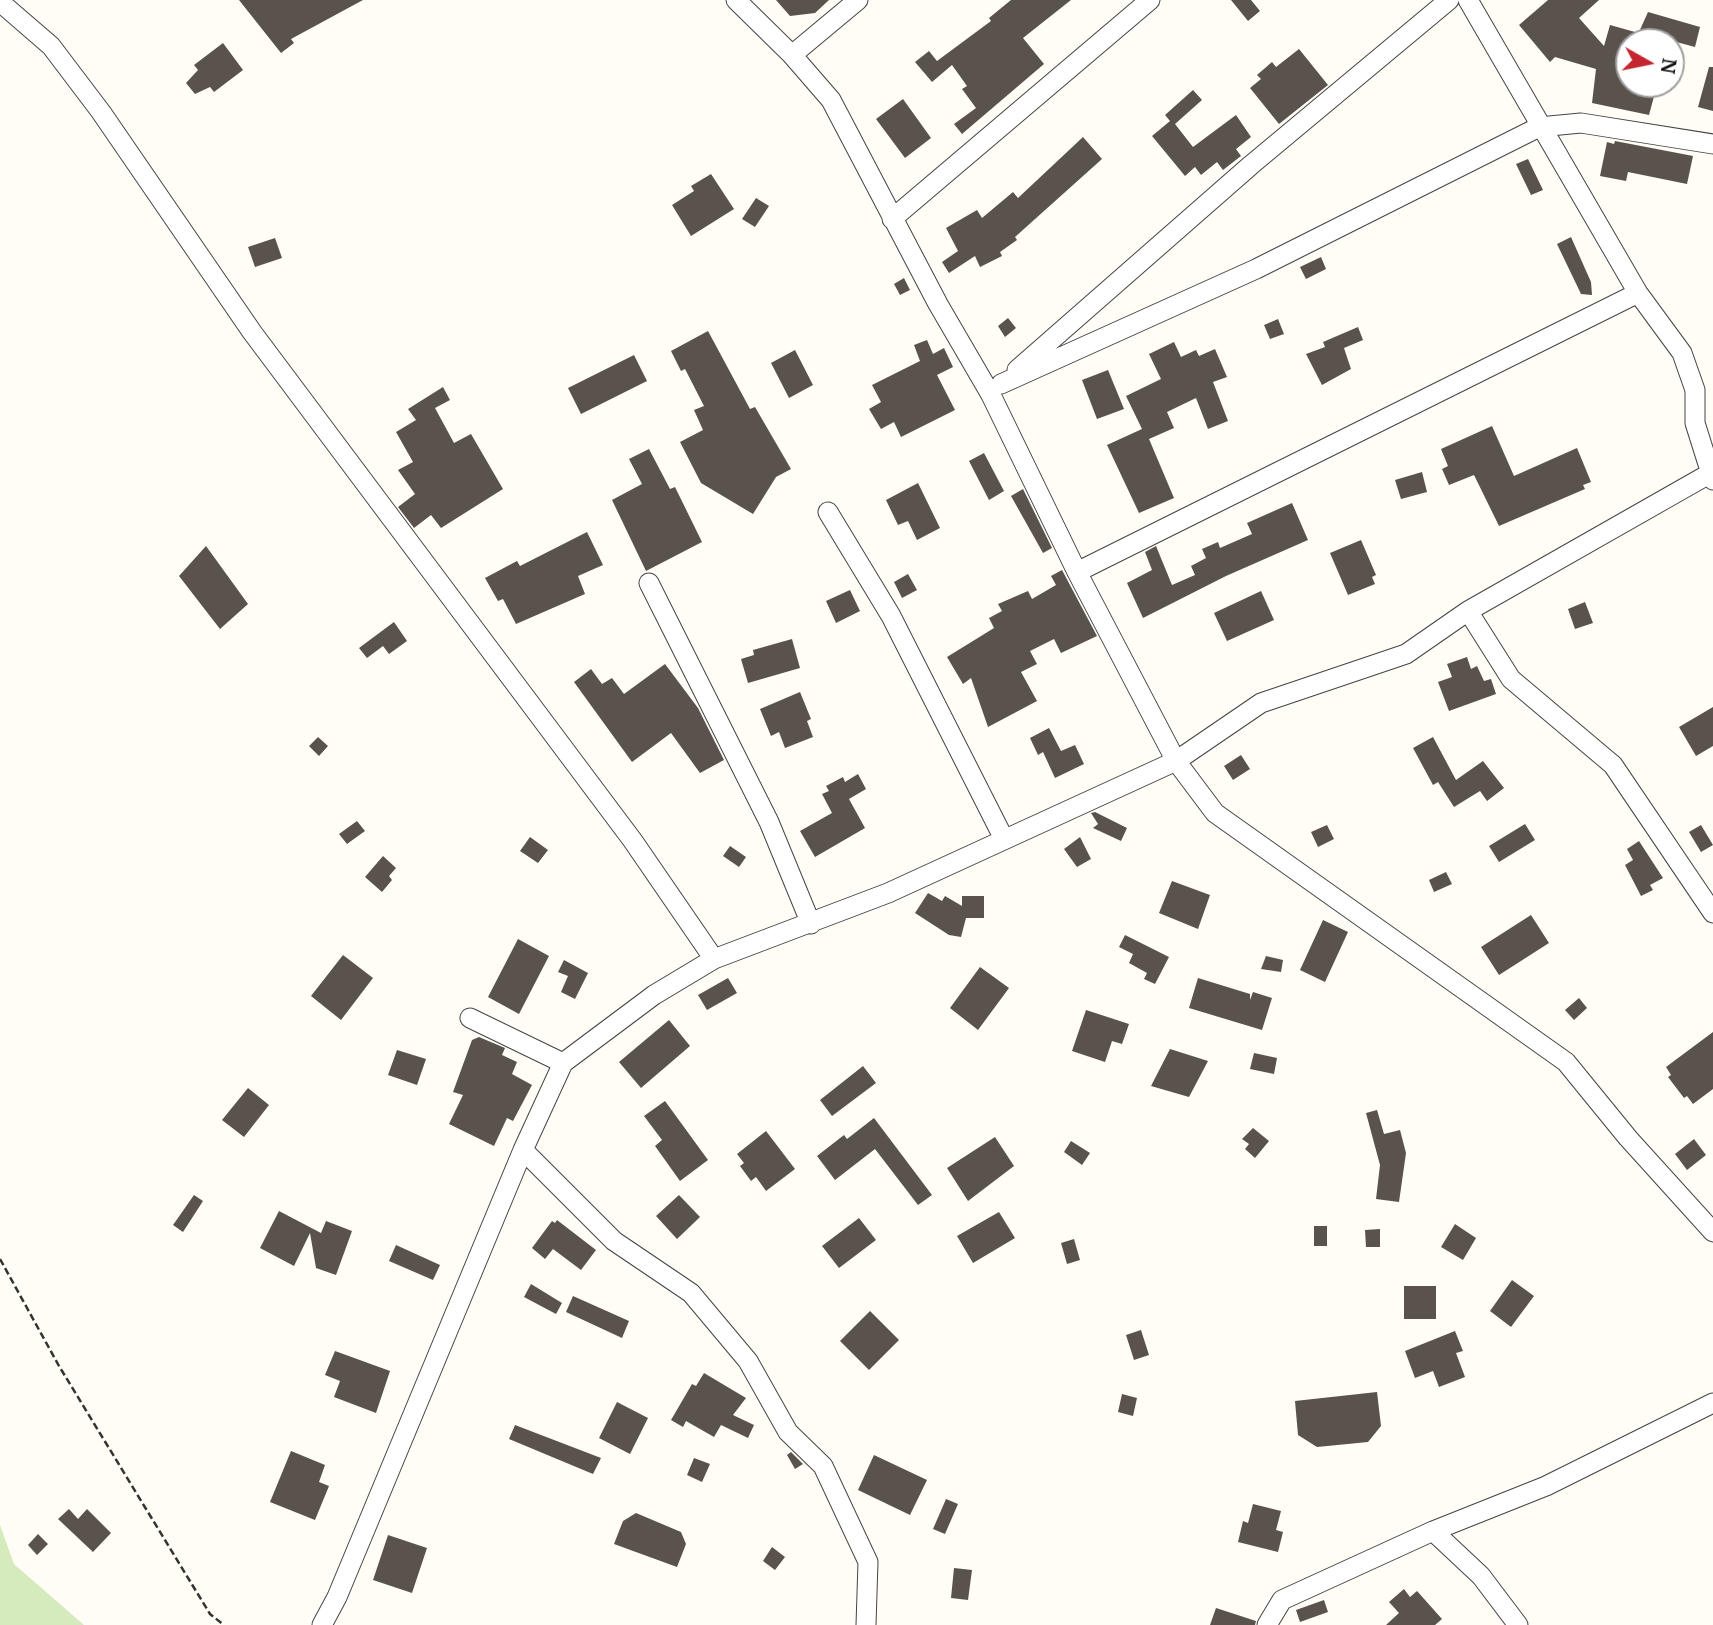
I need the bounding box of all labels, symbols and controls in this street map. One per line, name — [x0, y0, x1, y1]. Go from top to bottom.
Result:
north arrow — [1615, 28, 1685, 98]
text: N — [1656, 57, 1682, 75]

